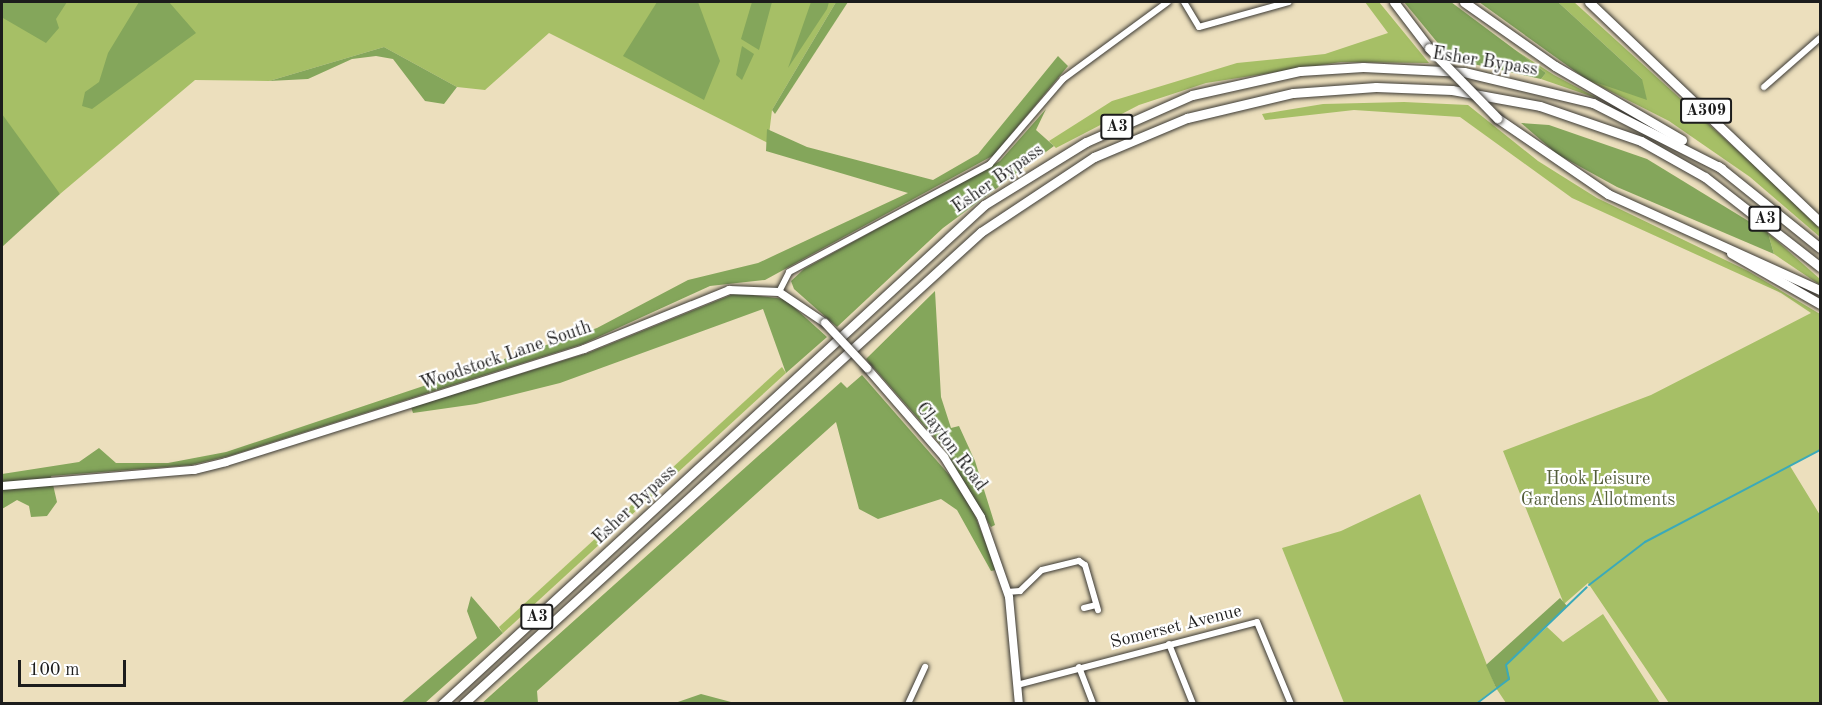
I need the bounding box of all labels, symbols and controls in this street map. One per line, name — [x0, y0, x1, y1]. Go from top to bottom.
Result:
street label: Esher Bypass — [1431, 43, 1539, 81]
road number: A309 — [1679, 98, 1733, 124]
road number: A3 — [1099, 114, 1135, 140]
street label: Esher Bypass — [948, 140, 1048, 218]
road number: A3 — [1747, 206, 1783, 232]
street label: Woodstock Lane South — [417, 317, 595, 395]
street label: Clayton Road — [911, 399, 991, 495]
street label: Esher Bypass — [589, 461, 681, 549]
park label: Hook Leisure Gardens Allotments — [1521, 469, 1675, 512]
street label: Somerset Avenue — [1108, 600, 1244, 654]
road number: A3 — [519, 604, 555, 630]
scale bar — [21, 648, 129, 686]
text: 100 m — [29, 661, 80, 679]

